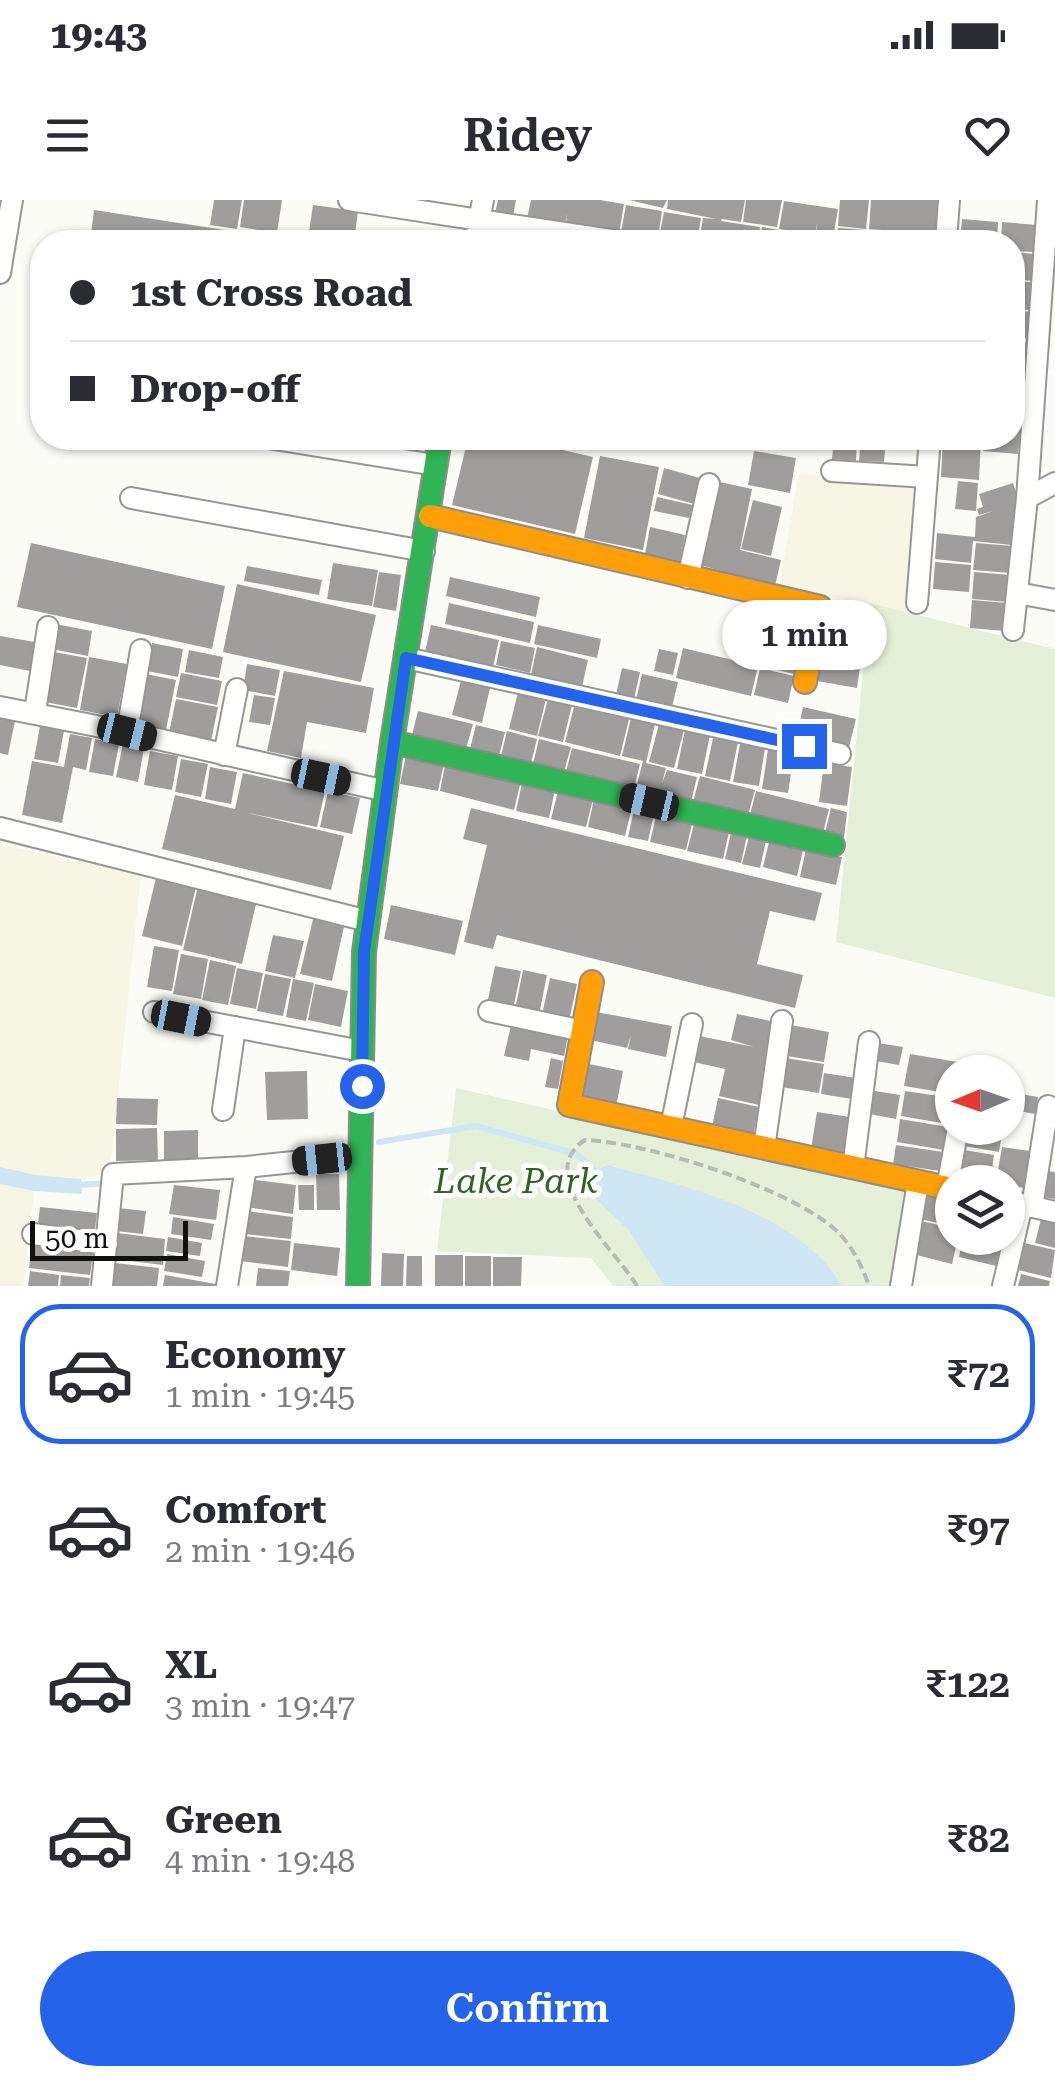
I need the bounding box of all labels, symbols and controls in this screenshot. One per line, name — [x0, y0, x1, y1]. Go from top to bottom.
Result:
text: 19:43 — [50, 13, 147, 57]
icon: menu — [40, 108, 95, 163]
icon: heart — [960, 108, 1015, 163]
text: Ridey — [463, 109, 592, 162]
text: 1st Cross Road — [130, 271, 412, 315]
text: Drop-off — [130, 367, 300, 411]
callout: 1 min — [722, 601, 886, 671]
text: 1 min — [760, 616, 849, 654]
car — [94, 710, 160, 754]
route end — [782, 724, 827, 769]
car — [289, 756, 353, 798]
car — [616, 781, 682, 823]
car — [149, 998, 213, 1038]
north arrow — [935, 1055, 1025, 1145]
map controls — [935, 1055, 1025, 1255]
route start — [340, 1064, 385, 1109]
car — [291, 1141, 353, 1177]
park label: Lake Park — [433, 1161, 598, 1202]
button: layers — [935, 1165, 1025, 1255]
scale bar — [30, 1216, 188, 1260]
text: 50 m — [45, 1222, 109, 1255]
icon: car — [45, 1329, 135, 1419]
text: Economy — [165, 1333, 345, 1377]
text: ₹72 — [946, 1352, 1010, 1396]
text: 1 min · 19:45 — [165, 1377, 355, 1415]
icon: car — [45, 1484, 135, 1574]
text: Comfort — [165, 1488, 326, 1532]
text: ₹97 — [946, 1507, 1010, 1551]
text: 2 min · 19:46 — [165, 1532, 355, 1570]
icon: car — [45, 1639, 135, 1729]
text: XL — [165, 1643, 217, 1687]
text: ₹122 — [925, 1662, 1010, 1706]
text: 3 min · 19:47 — [165, 1687, 355, 1725]
icon: car — [45, 1794, 135, 1884]
text: Green — [165, 1798, 282, 1842]
text: ₹82 — [946, 1817, 1010, 1861]
text: 4 min · 19:48 — [165, 1842, 355, 1880]
button: Confirm — [40, 1951, 1015, 2066]

